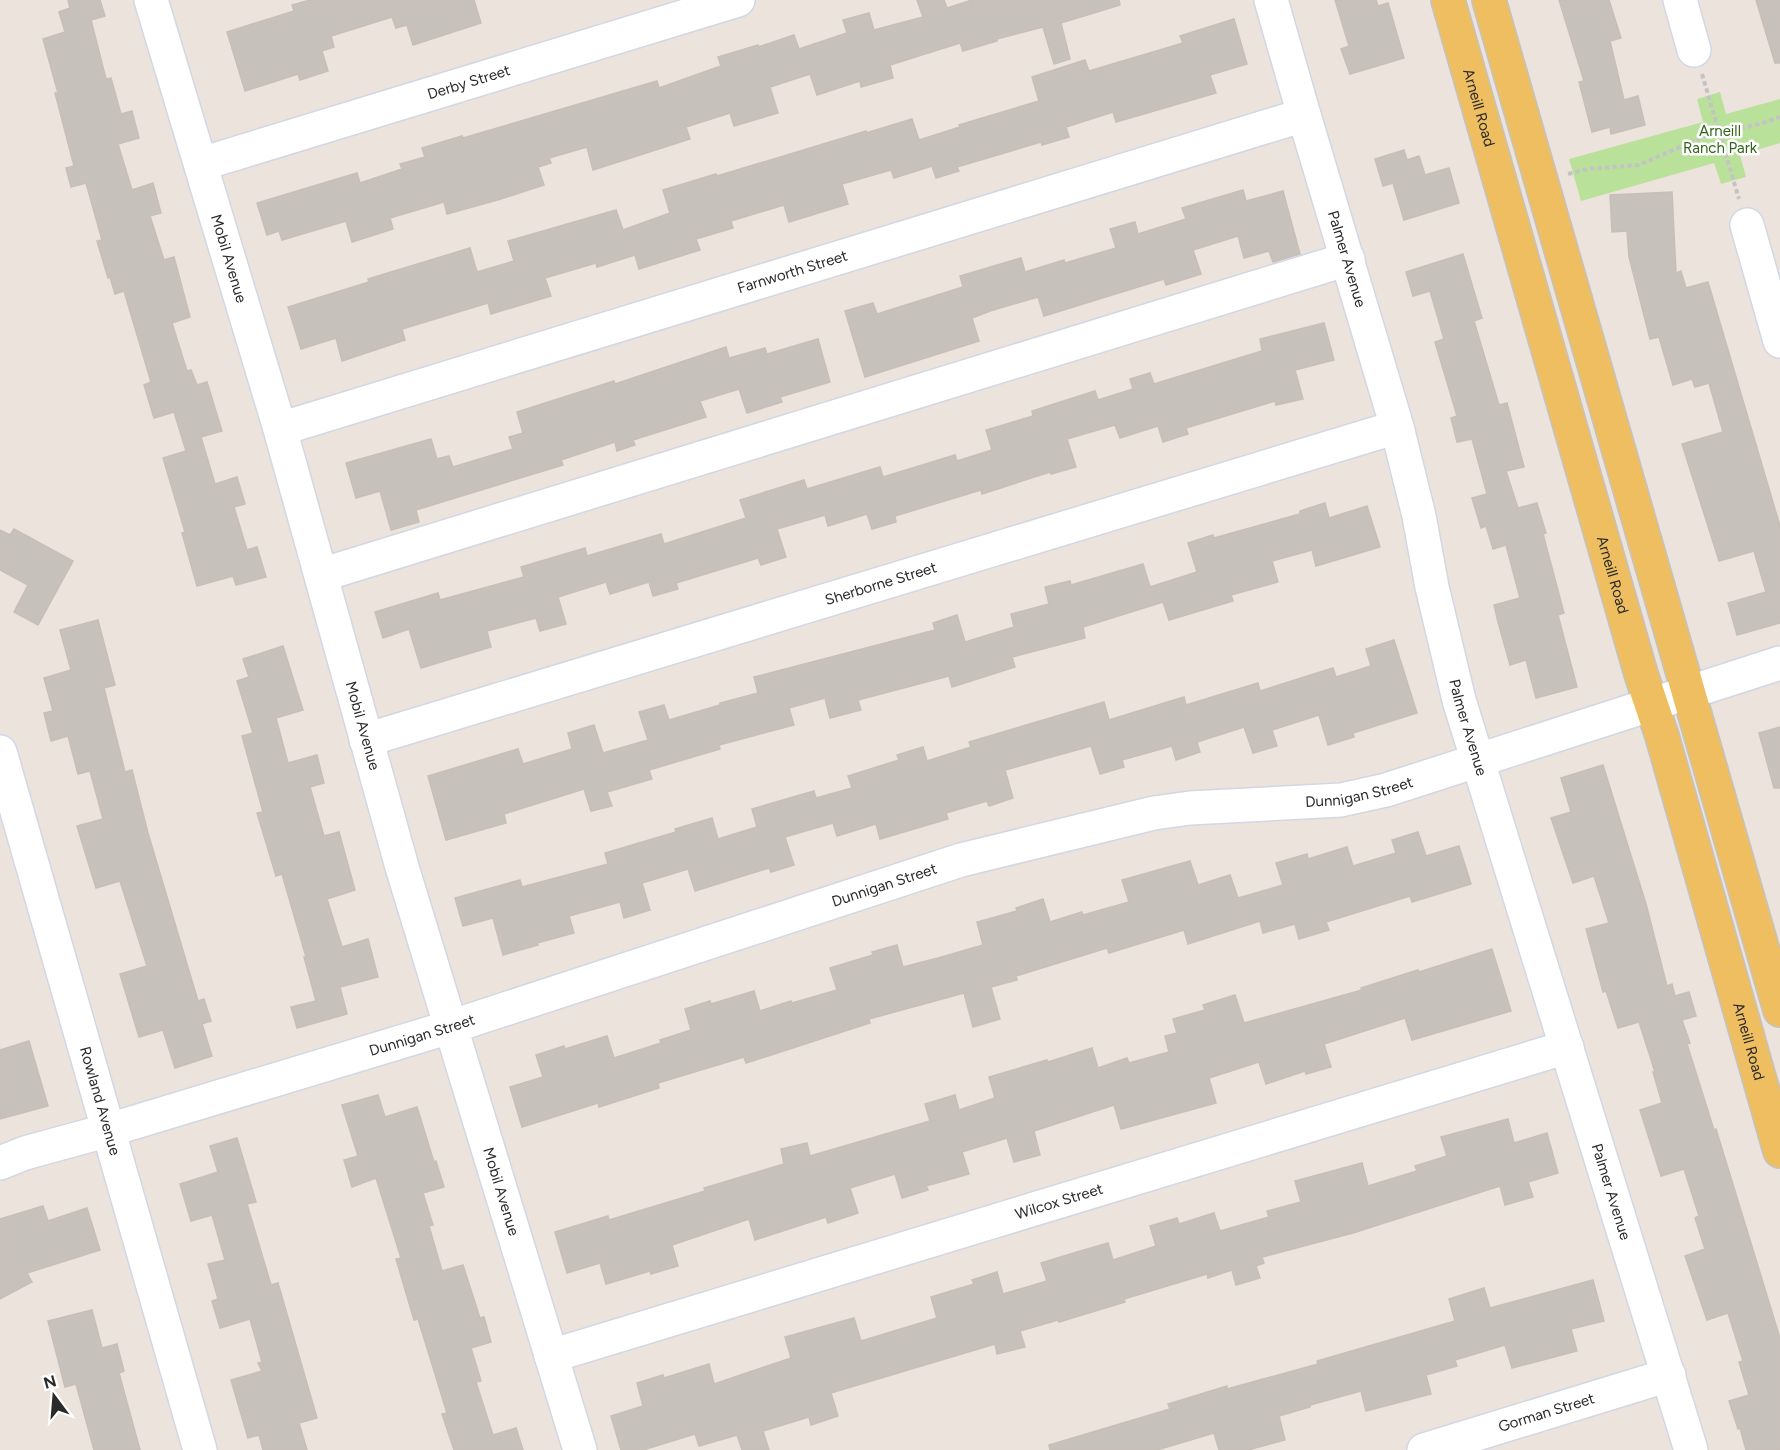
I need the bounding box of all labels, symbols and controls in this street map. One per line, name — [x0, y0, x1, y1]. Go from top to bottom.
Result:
street label: Derby Street — [425, 61, 513, 103]
street label: Arneill Road — [1459, 67, 1499, 149]
park label: Arneill Ranch Park — [1683, 122, 1758, 157]
street label: Palmer Avenue — [1324, 209, 1370, 310]
street label: Mobil Avenue — [207, 212, 251, 305]
street label: Farnworth Street — [735, 246, 850, 297]
street label: Arneill Road — [1593, 534, 1632, 616]
street label: Sherborne Street — [823, 558, 939, 609]
street label: Palmer Avenue — [1445, 677, 1491, 778]
street label: Mobil Avenue — [342, 679, 384, 772]
street label: Dunnigan Street — [1305, 773, 1415, 811]
street label: Dunnigan Street — [829, 859, 939, 911]
street label: Arneill Road — [1729, 1000, 1768, 1082]
street label: Dunnigan Street — [367, 1010, 477, 1060]
street label: Rowland Avenue — [76, 1044, 124, 1157]
street label: Palmer Avenue — [1588, 1141, 1635, 1242]
street label: Mobil Avenue — [479, 1145, 523, 1238]
street label: Wilcox Street — [1013, 1180, 1105, 1223]
north arrow — [24, 1366, 84, 1426]
text: N — [41, 1371, 59, 1393]
street label: Gorman Street — [1496, 1389, 1597, 1436]

